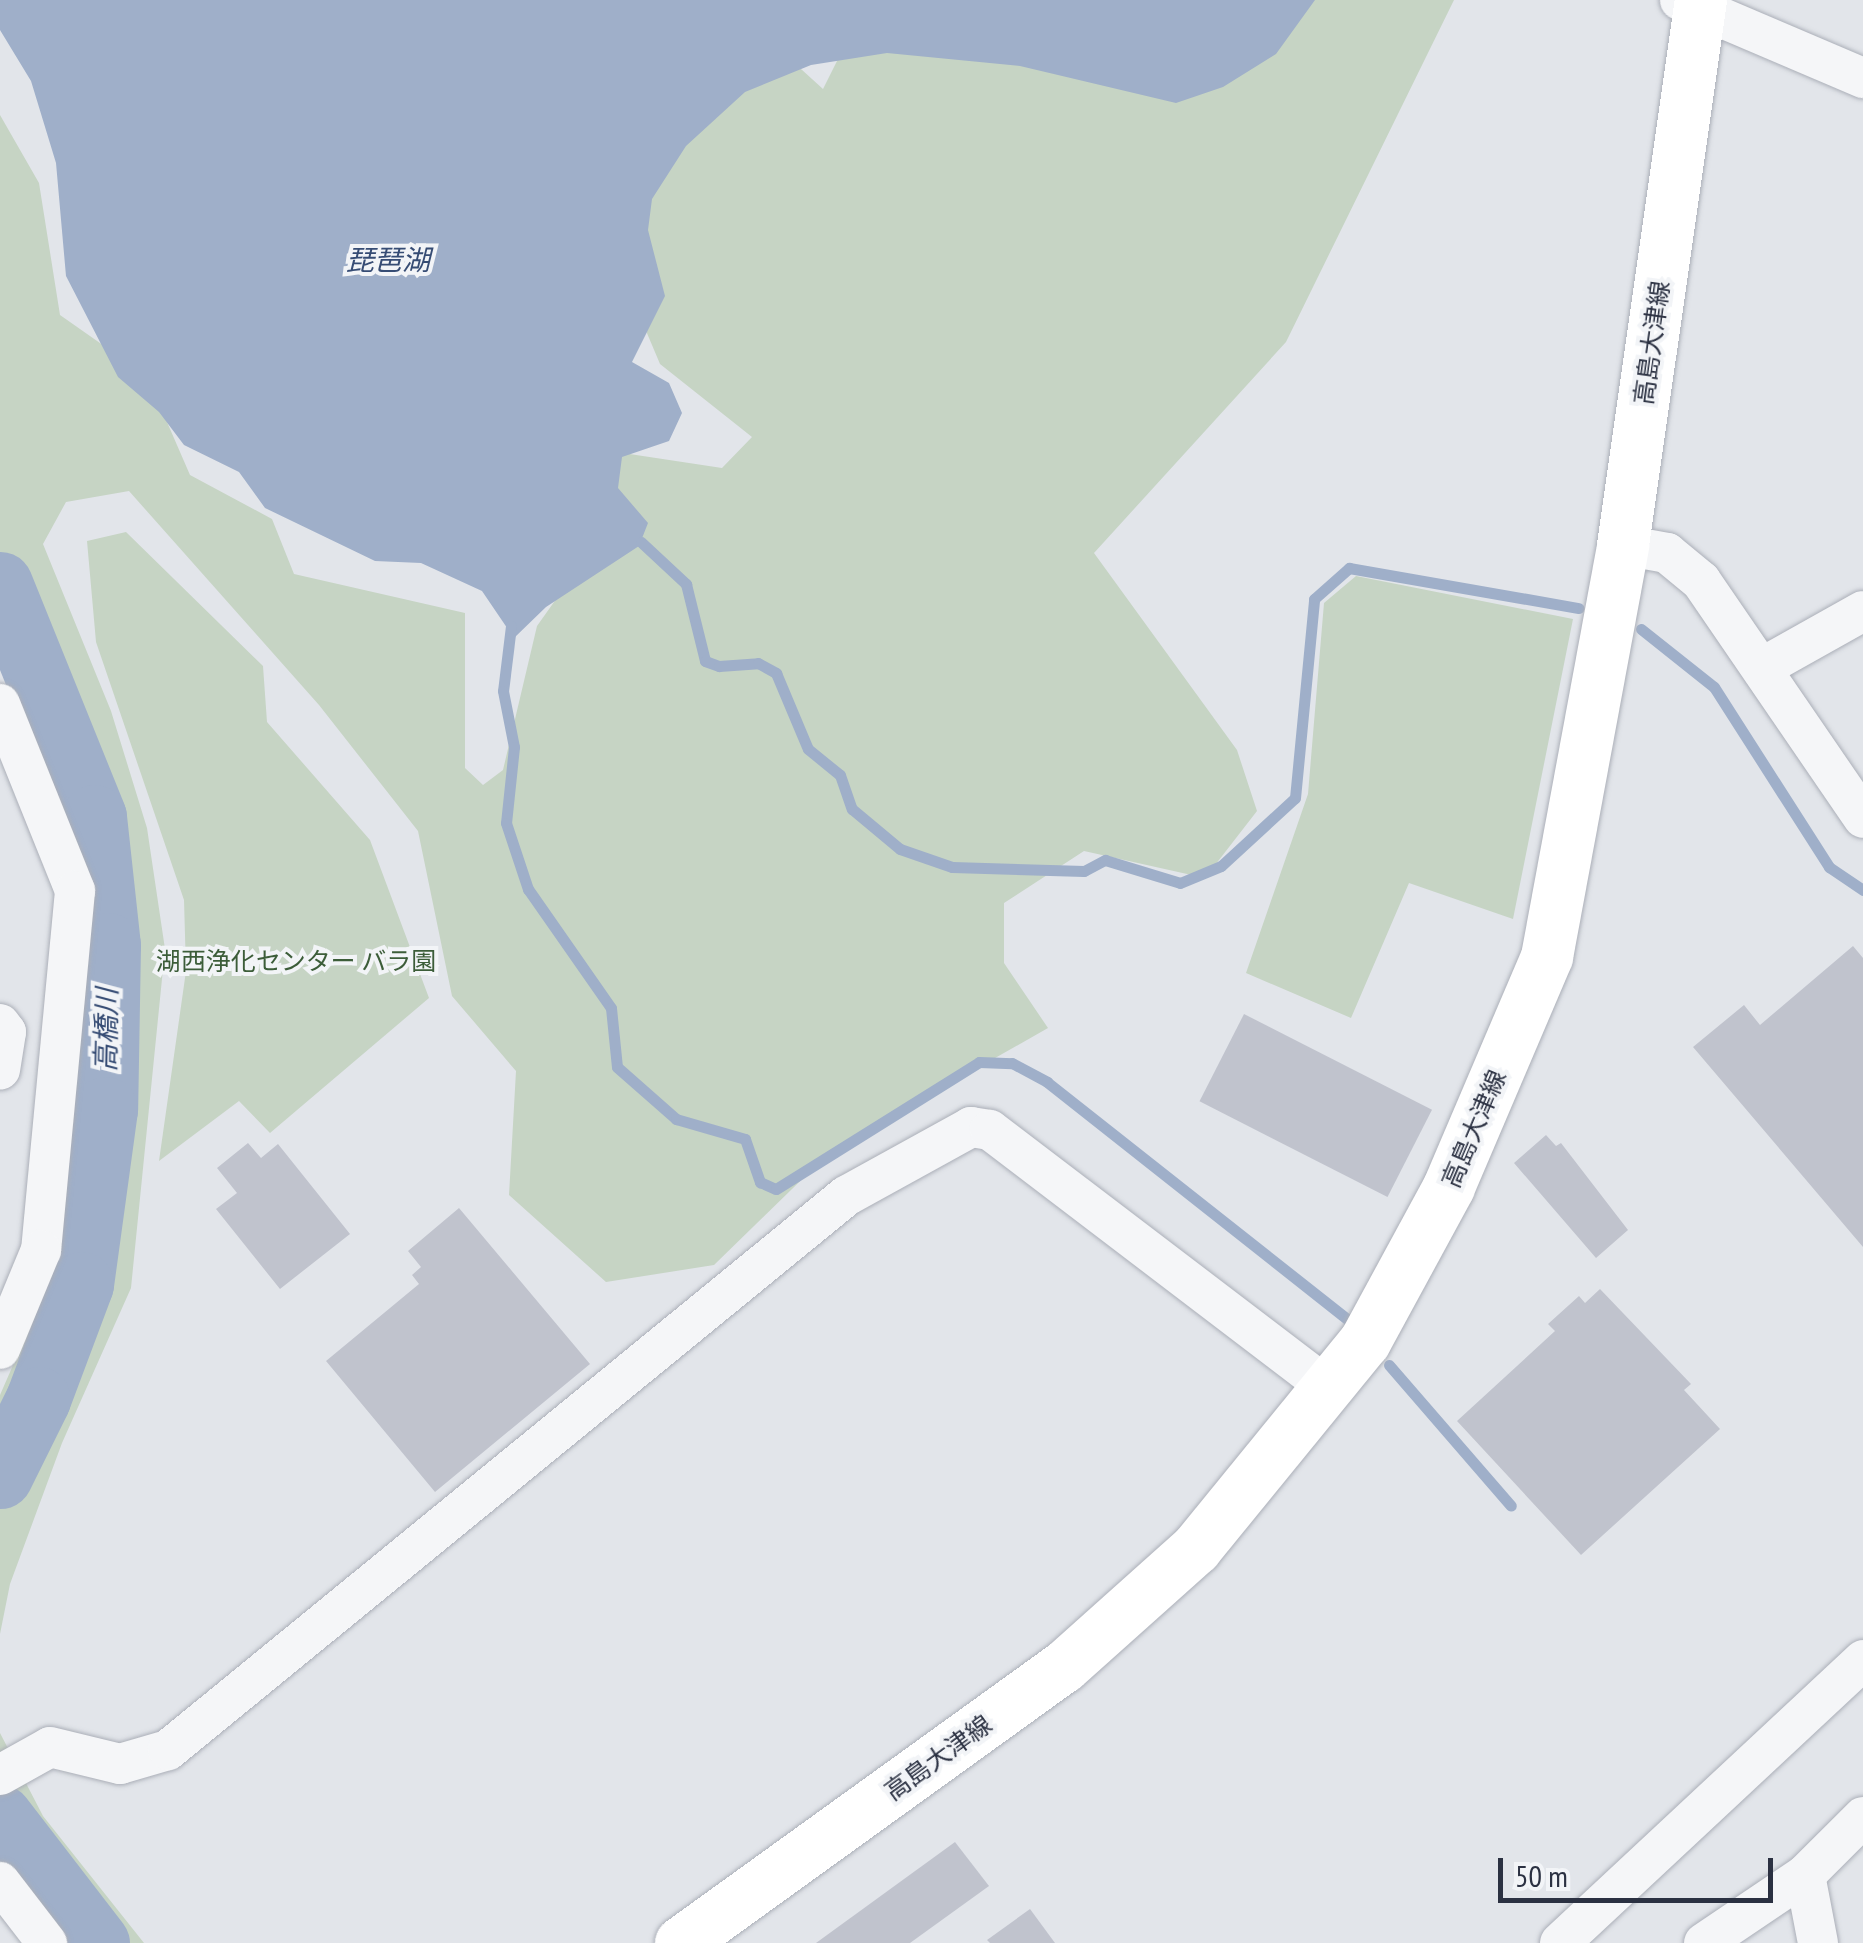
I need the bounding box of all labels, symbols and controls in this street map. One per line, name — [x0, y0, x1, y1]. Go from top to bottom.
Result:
water label: 琵琶湖 — [346, 243, 430, 277]
street label: 高島大津線 — [1628, 279, 1676, 407]
park label: 湖西浄化センター バラ園 — [156, 946, 436, 976]
water label: 高橋川 — [88, 988, 124, 1072]
street label: 高島大津線 — [1436, 1066, 1512, 1192]
street label: 高島大津線 — [879, 1709, 997, 1807]
scale bar — [1503, 1838, 1778, 1900]
text: 50 m — [1515, 1856, 1568, 1895]

